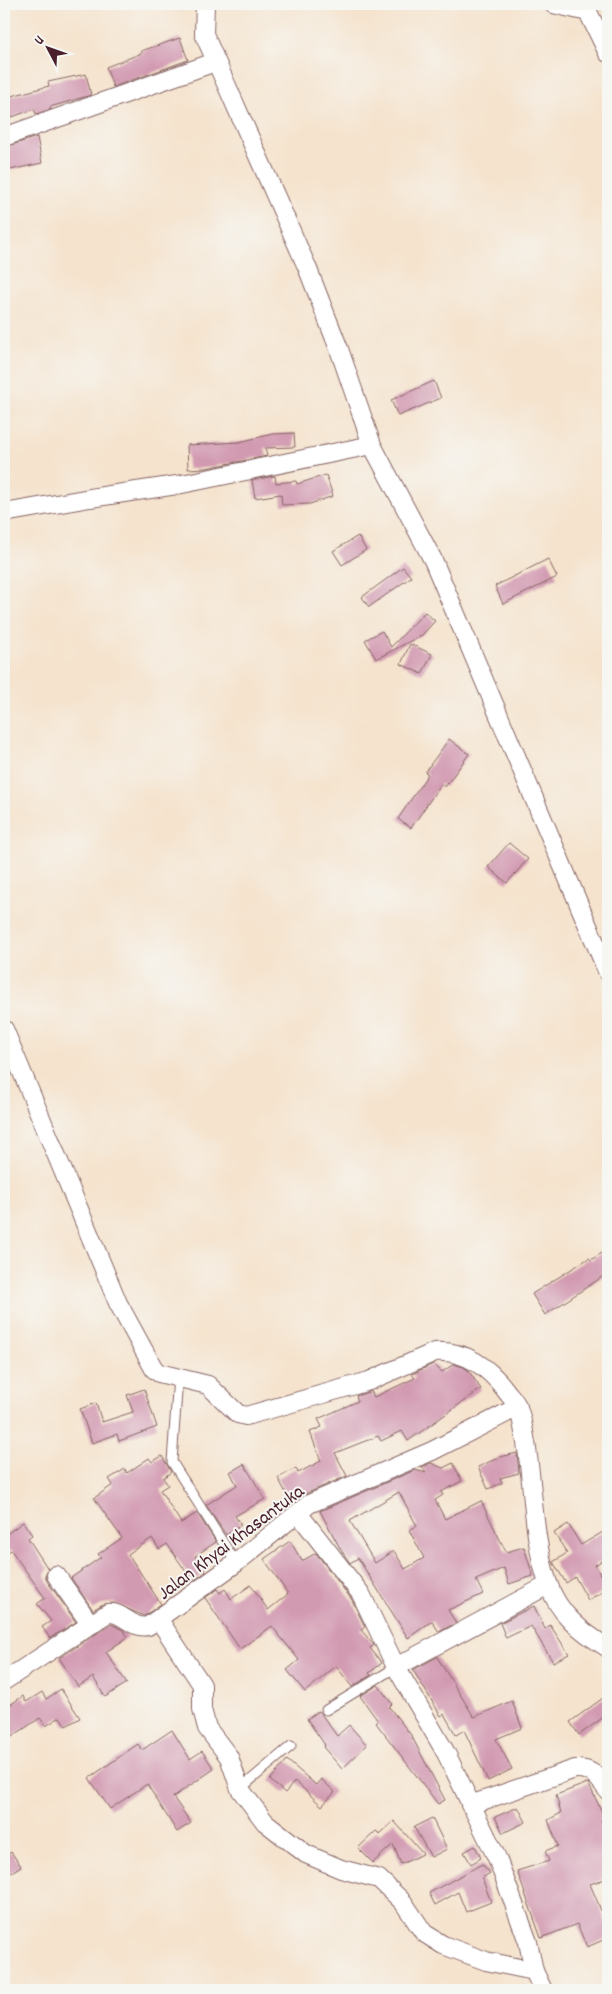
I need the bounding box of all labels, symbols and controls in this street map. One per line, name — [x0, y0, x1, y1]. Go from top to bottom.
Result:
north arrow — [22, 22, 72, 72]
text: U — [30, 31, 50, 50]
street label: Jalan Khyai Khasantuka — [153, 1479, 311, 1608]

